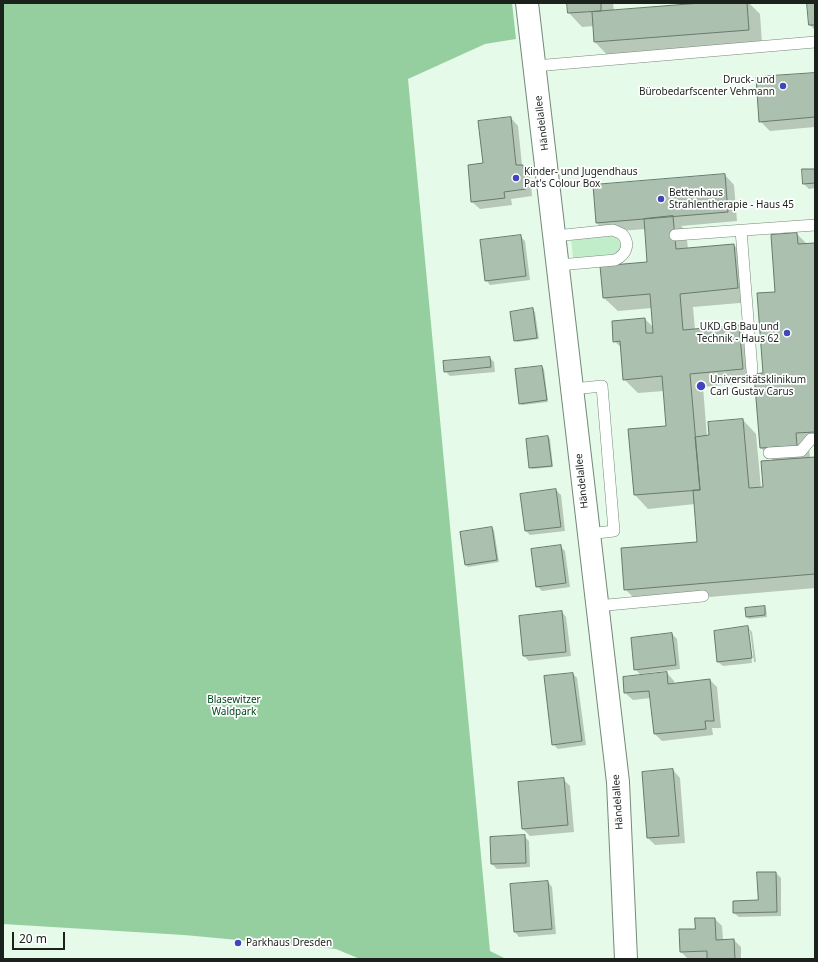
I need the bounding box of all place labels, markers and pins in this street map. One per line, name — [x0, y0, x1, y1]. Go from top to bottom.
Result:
place label: Druck- und Bürobedarfscenter Vehmann — [639, 74, 775, 98]
marker: Druck- und Bürobedarfscenter Vehmann — [778, 81, 788, 91]
place label: Kinder- und Jugendhaus Pat's Colour Box — [524, 166, 638, 190]
marker: Kinder- und Jugendhaus Pat's Colour Box — [511, 173, 521, 183]
place label: Bettenhaus Strahlentherapie - Haus 45 — [669, 187, 794, 210]
marker: Bettenhaus Strahlentherapie - Haus 45 — [656, 194, 666, 204]
place label: UKD GB Bau und Technik - Haus 62 — [697, 321, 779, 344]
marker: UKD GB Bau und Technik - Haus 62 — [782, 328, 792, 338]
place label: Universitätsklinikum Carl Gustav Carus — [710, 374, 806, 398]
marker: Universitätsklinikum Carl Gustav Carus — [695, 380, 707, 392]
place label: Parkhaus Dresden — [246, 937, 332, 949]
marker: Parkhaus Dresden — [233, 938, 243, 948]

